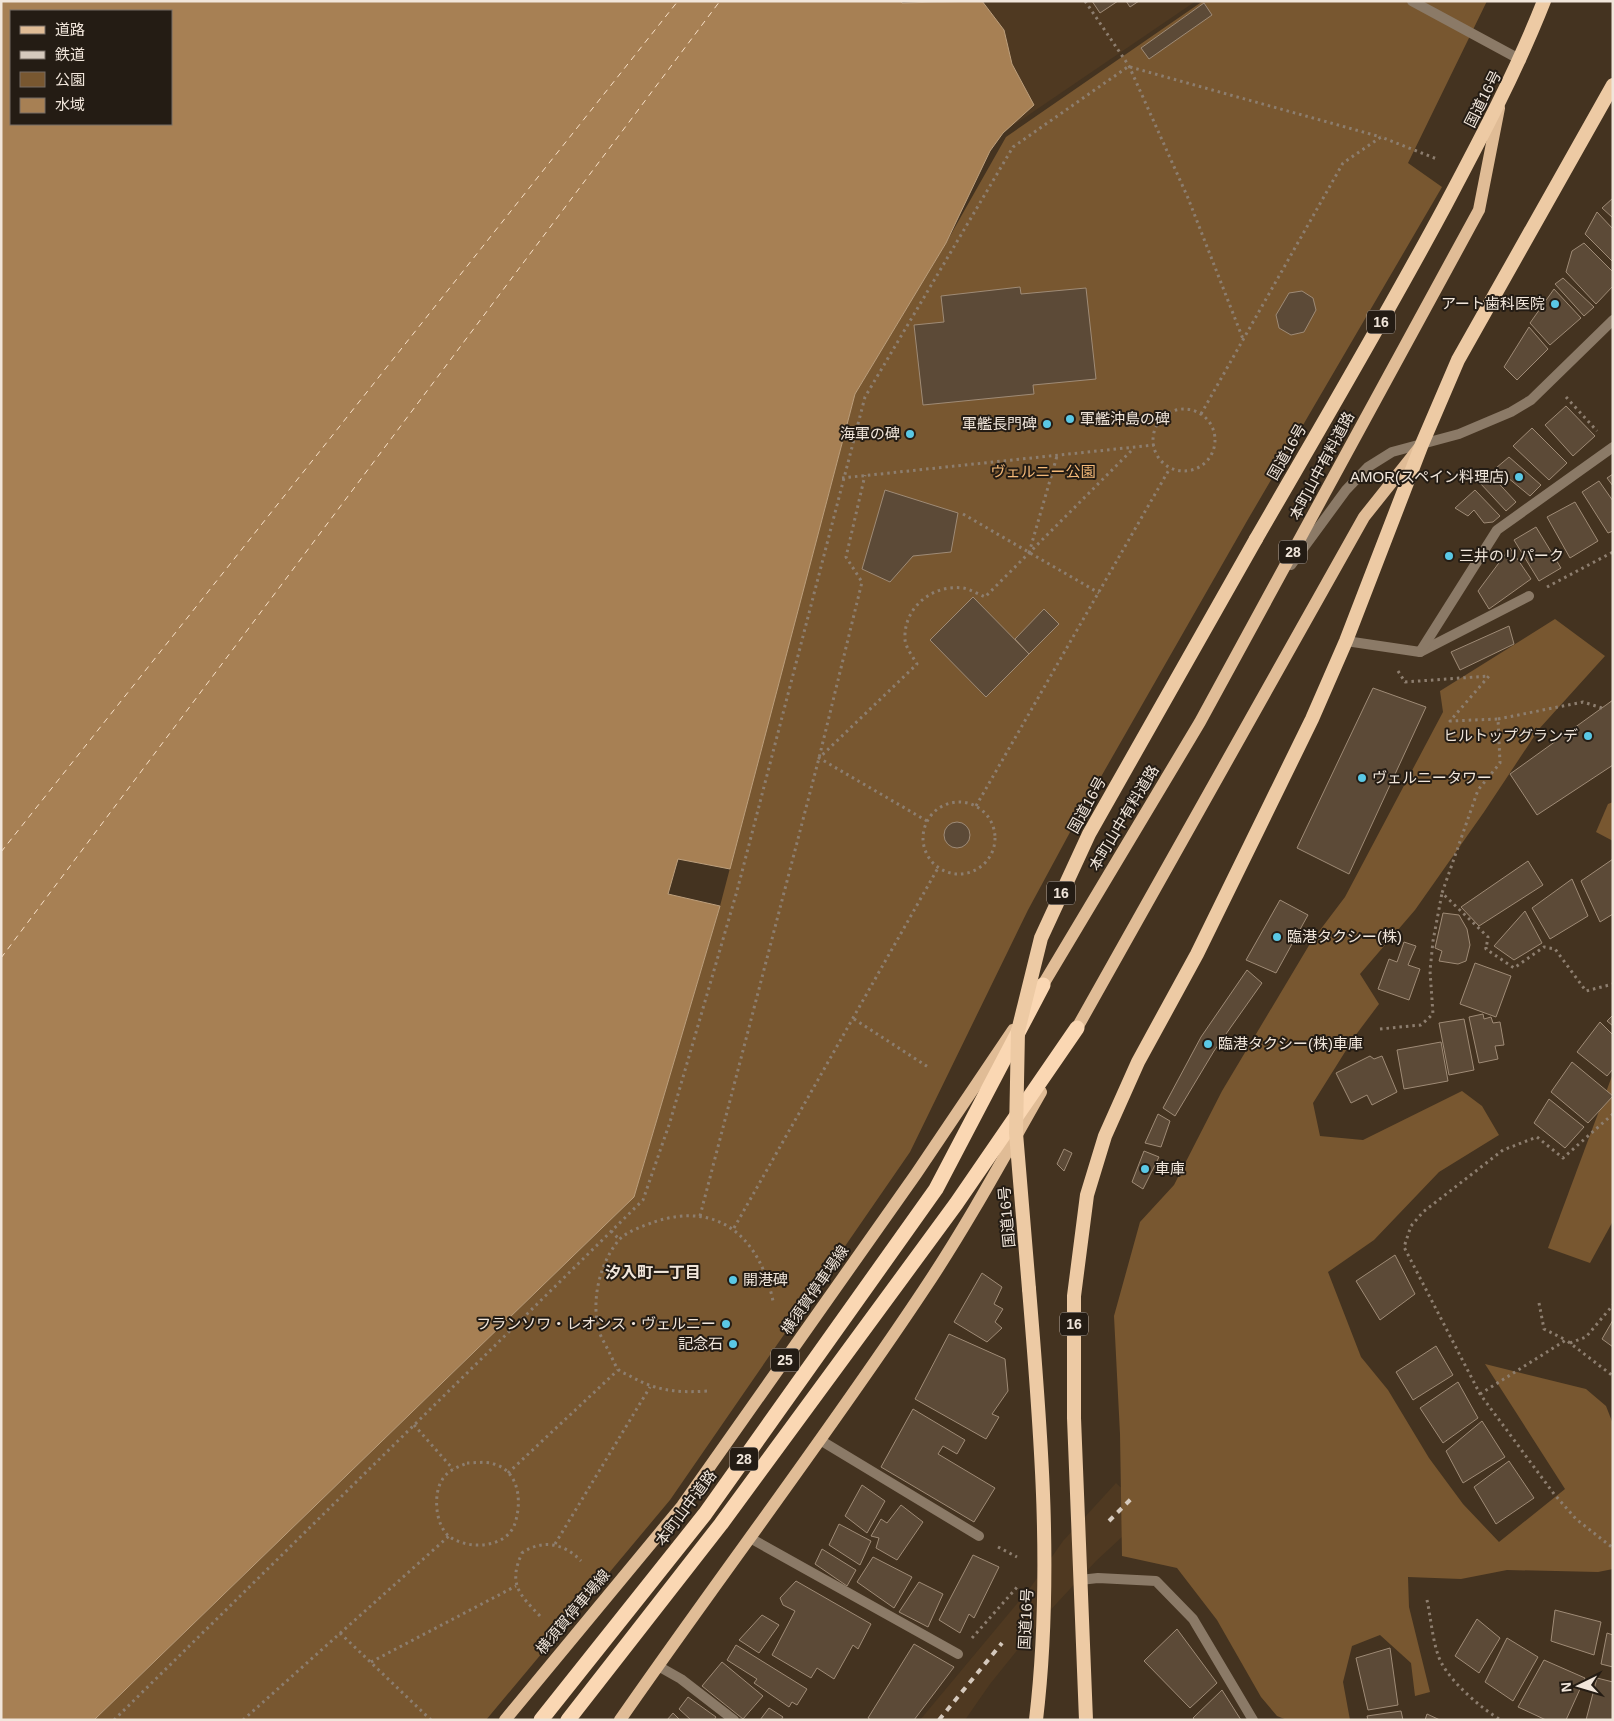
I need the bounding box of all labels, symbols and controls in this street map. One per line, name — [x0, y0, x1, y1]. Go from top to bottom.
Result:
legend — [10, 10, 172, 125]
text: 道路 — [55, 21, 85, 38]
text: 鉄道 — [55, 46, 85, 63]
street label: 国道16号 — [1461, 67, 1504, 130]
text: 公園 — [55, 71, 85, 88]
text: 水域 — [55, 96, 85, 113]
place label: アート歯科医院 — [1441, 295, 1545, 312]
marker: アート歯科医院 — [1549, 298, 1561, 310]
road number: 16 — [1367, 311, 1395, 334]
street label: 本町山中有料道路 — [1286, 409, 1357, 523]
place label: 軍艦沖島の碑 — [1080, 410, 1170, 427]
marker: 軍艦沖島の碑 — [1064, 413, 1076, 425]
place label: 軍艦長門碑 — [962, 415, 1037, 432]
marker: 軍艦長門碑 — [1041, 418, 1053, 430]
street label: 国道16号 — [1264, 421, 1309, 483]
place label: 海軍の碑 — [840, 425, 900, 442]
marker: 海軍の碑 — [904, 428, 916, 440]
park label: ヴェルニー公園 — [990, 463, 1096, 480]
place label: AMOR(スペイン料理店) — [1350, 468, 1509, 485]
marker: AMOR(スペイン料理店) — [1513, 471, 1525, 483]
road number: 28 — [1279, 540, 1307, 564]
place label: 三井のリパーク — [1459, 547, 1564, 564]
marker: 三井のリパーク — [1443, 550, 1455, 562]
place label: ヒルトップグランデ — [1443, 727, 1578, 744]
marker: ヒルトップグランデ — [1582, 730, 1594, 742]
street label: 本町山中有料道路 — [1085, 762, 1162, 874]
place label: ヴェルニータワー — [1372, 769, 1492, 786]
marker: ヴェルニータワー — [1356, 772, 1368, 784]
street label: 国道16号 — [1064, 774, 1109, 836]
road number: 16 — [1047, 881, 1075, 904]
place label: 臨港タクシー(株) — [1287, 928, 1402, 945]
marker: 臨港タクシー(株) — [1271, 931, 1283, 943]
place label: 臨港タクシー(株)車庫 — [1218, 1035, 1363, 1052]
marker: 臨港タクシー(株)車庫 — [1202, 1038, 1214, 1050]
place label: 車庫 — [1155, 1160, 1185, 1177]
marker: 車庫 — [1139, 1163, 1151, 1175]
street label: 国道16号 — [995, 1186, 1018, 1249]
street label: 横須賀停車場線 — [778, 1242, 852, 1338]
district label: 汐入町一丁目 — [605, 1264, 701, 1281]
place label: 開港碑 — [743, 1271, 788, 1288]
marker: 開港碑 — [727, 1274, 739, 1286]
road number: 16 — [1060, 1312, 1088, 1336]
place label: フランソワ・レオンス・ヴェルニー — [476, 1315, 716, 1332]
marker: フランソワ・レオンス・ヴェルニー — [720, 1318, 732, 1330]
place label: 記念石 — [678, 1335, 723, 1352]
marker: 記念石 — [727, 1338, 739, 1350]
road number: 25 — [771, 1348, 799, 1372]
road number: 28 — [730, 1448, 758, 1470]
street label: 本町山中道路 — [652, 1467, 719, 1549]
street label: 横須賀停車場線 — [532, 1566, 613, 1657]
street label: 国道16号 — [1015, 1588, 1036, 1650]
north arrow — [1554, 1661, 1604, 1711]
text: N — [1558, 1681, 1574, 1693]

